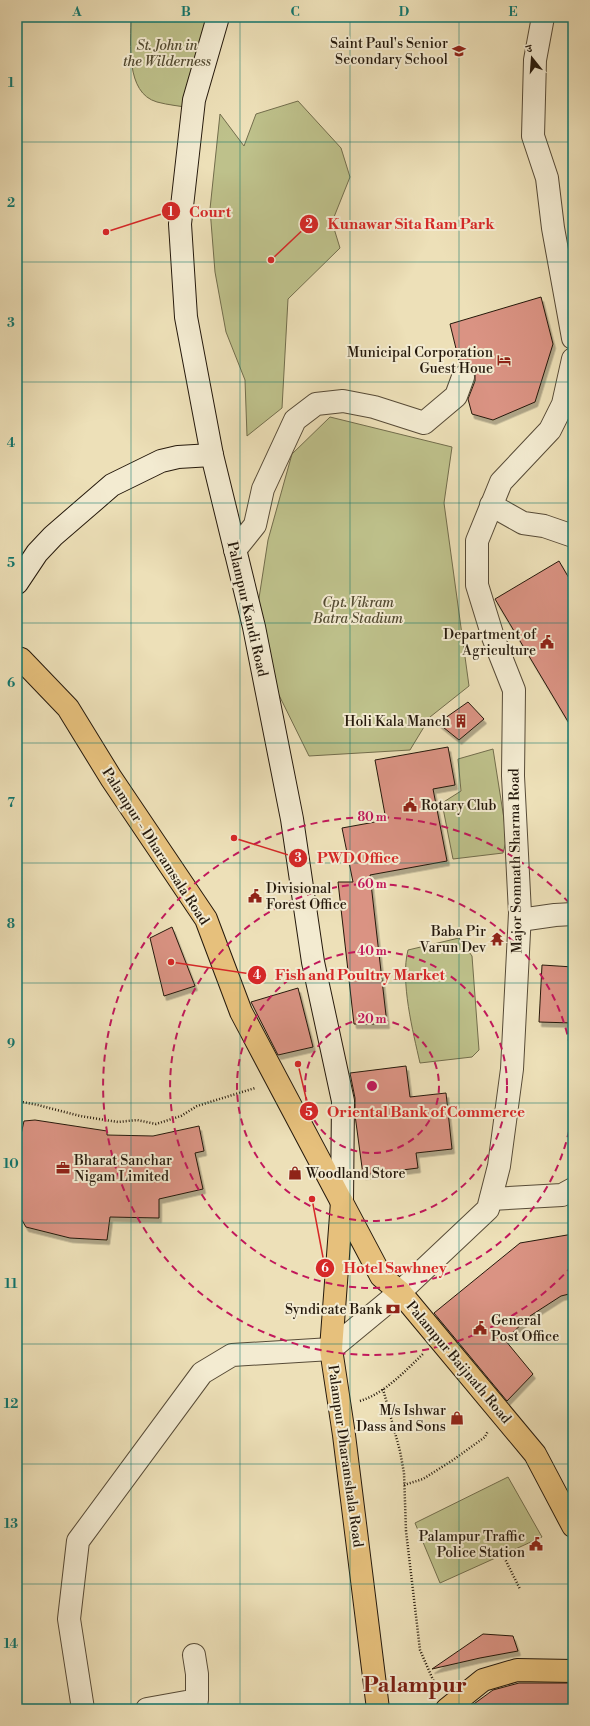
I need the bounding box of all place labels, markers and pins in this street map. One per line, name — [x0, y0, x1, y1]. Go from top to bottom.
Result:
place label: Saint Paul's Senior Secondary School — [330, 35, 448, 69]
school or university icon: Saint Paul's Senior Secondary School — [451, 43, 467, 59]
callout: Court — [161, 198, 239, 225]
callout: Kunawar Sita Ram Park — [299, 210, 502, 237]
place label: Municipal Corporation Guest Houe — [347, 344, 494, 378]
hotel icon: Municipal Corporation Guest Houe — [496, 352, 512, 368]
place label: Department of Agriculture — [443, 626, 537, 660]
public building icon: Department of Agriculture — [539, 634, 555, 650]
place label: Holi Kala Manch — [344, 713, 451, 731]
building icon: Holi Kala Manch — [453, 713, 469, 729]
public building icon: Rotary Club — [402, 797, 418, 813]
place label: Rotary Club — [421, 797, 497, 815]
callout: PWD Office — [288, 844, 407, 871]
place label: Divisional Forest Office — [266, 880, 347, 914]
public building icon: Divisional Forest Office — [247, 888, 263, 904]
place label: Baba Pir Varun Dev — [419, 923, 487, 957]
temple icon: Baba Pir Varun Dev — [489, 931, 505, 947]
callout: Fish and Poultry Market — [247, 961, 453, 988]
centre of rings — [365, 1079, 379, 1093]
callout: Oriental Bank of Commerce — [299, 1098, 533, 1125]
place label: Bharat Sanchar Nigam Limited — [73, 1152, 172, 1186]
office icon: Bharat Sanchar Nigam Limited — [55, 1160, 71, 1176]
shop icon: Woodland Store — [287, 1165, 303, 1181]
place label: Woodland Store — [305, 1165, 406, 1183]
callout: Hotel Sawhney — [315, 1254, 454, 1281]
place label: Syndicate Bank — [285, 1301, 383, 1319]
bank icon: Syndicate Bank — [385, 1301, 401, 1317]
place label: General Post Office — [491, 1312, 559, 1346]
public building icon: General Post Office — [472, 1320, 488, 1336]
place label: M/s Ishwar Dass and Sons — [356, 1402, 446, 1436]
shop icon: M/s Ishwar Dass and Sons — [449, 1410, 465, 1426]
place label: Palampur Traffic Police Station — [419, 1528, 526, 1562]
public building icon: Palampur Traffic Police Station — [528, 1536, 544, 1552]

